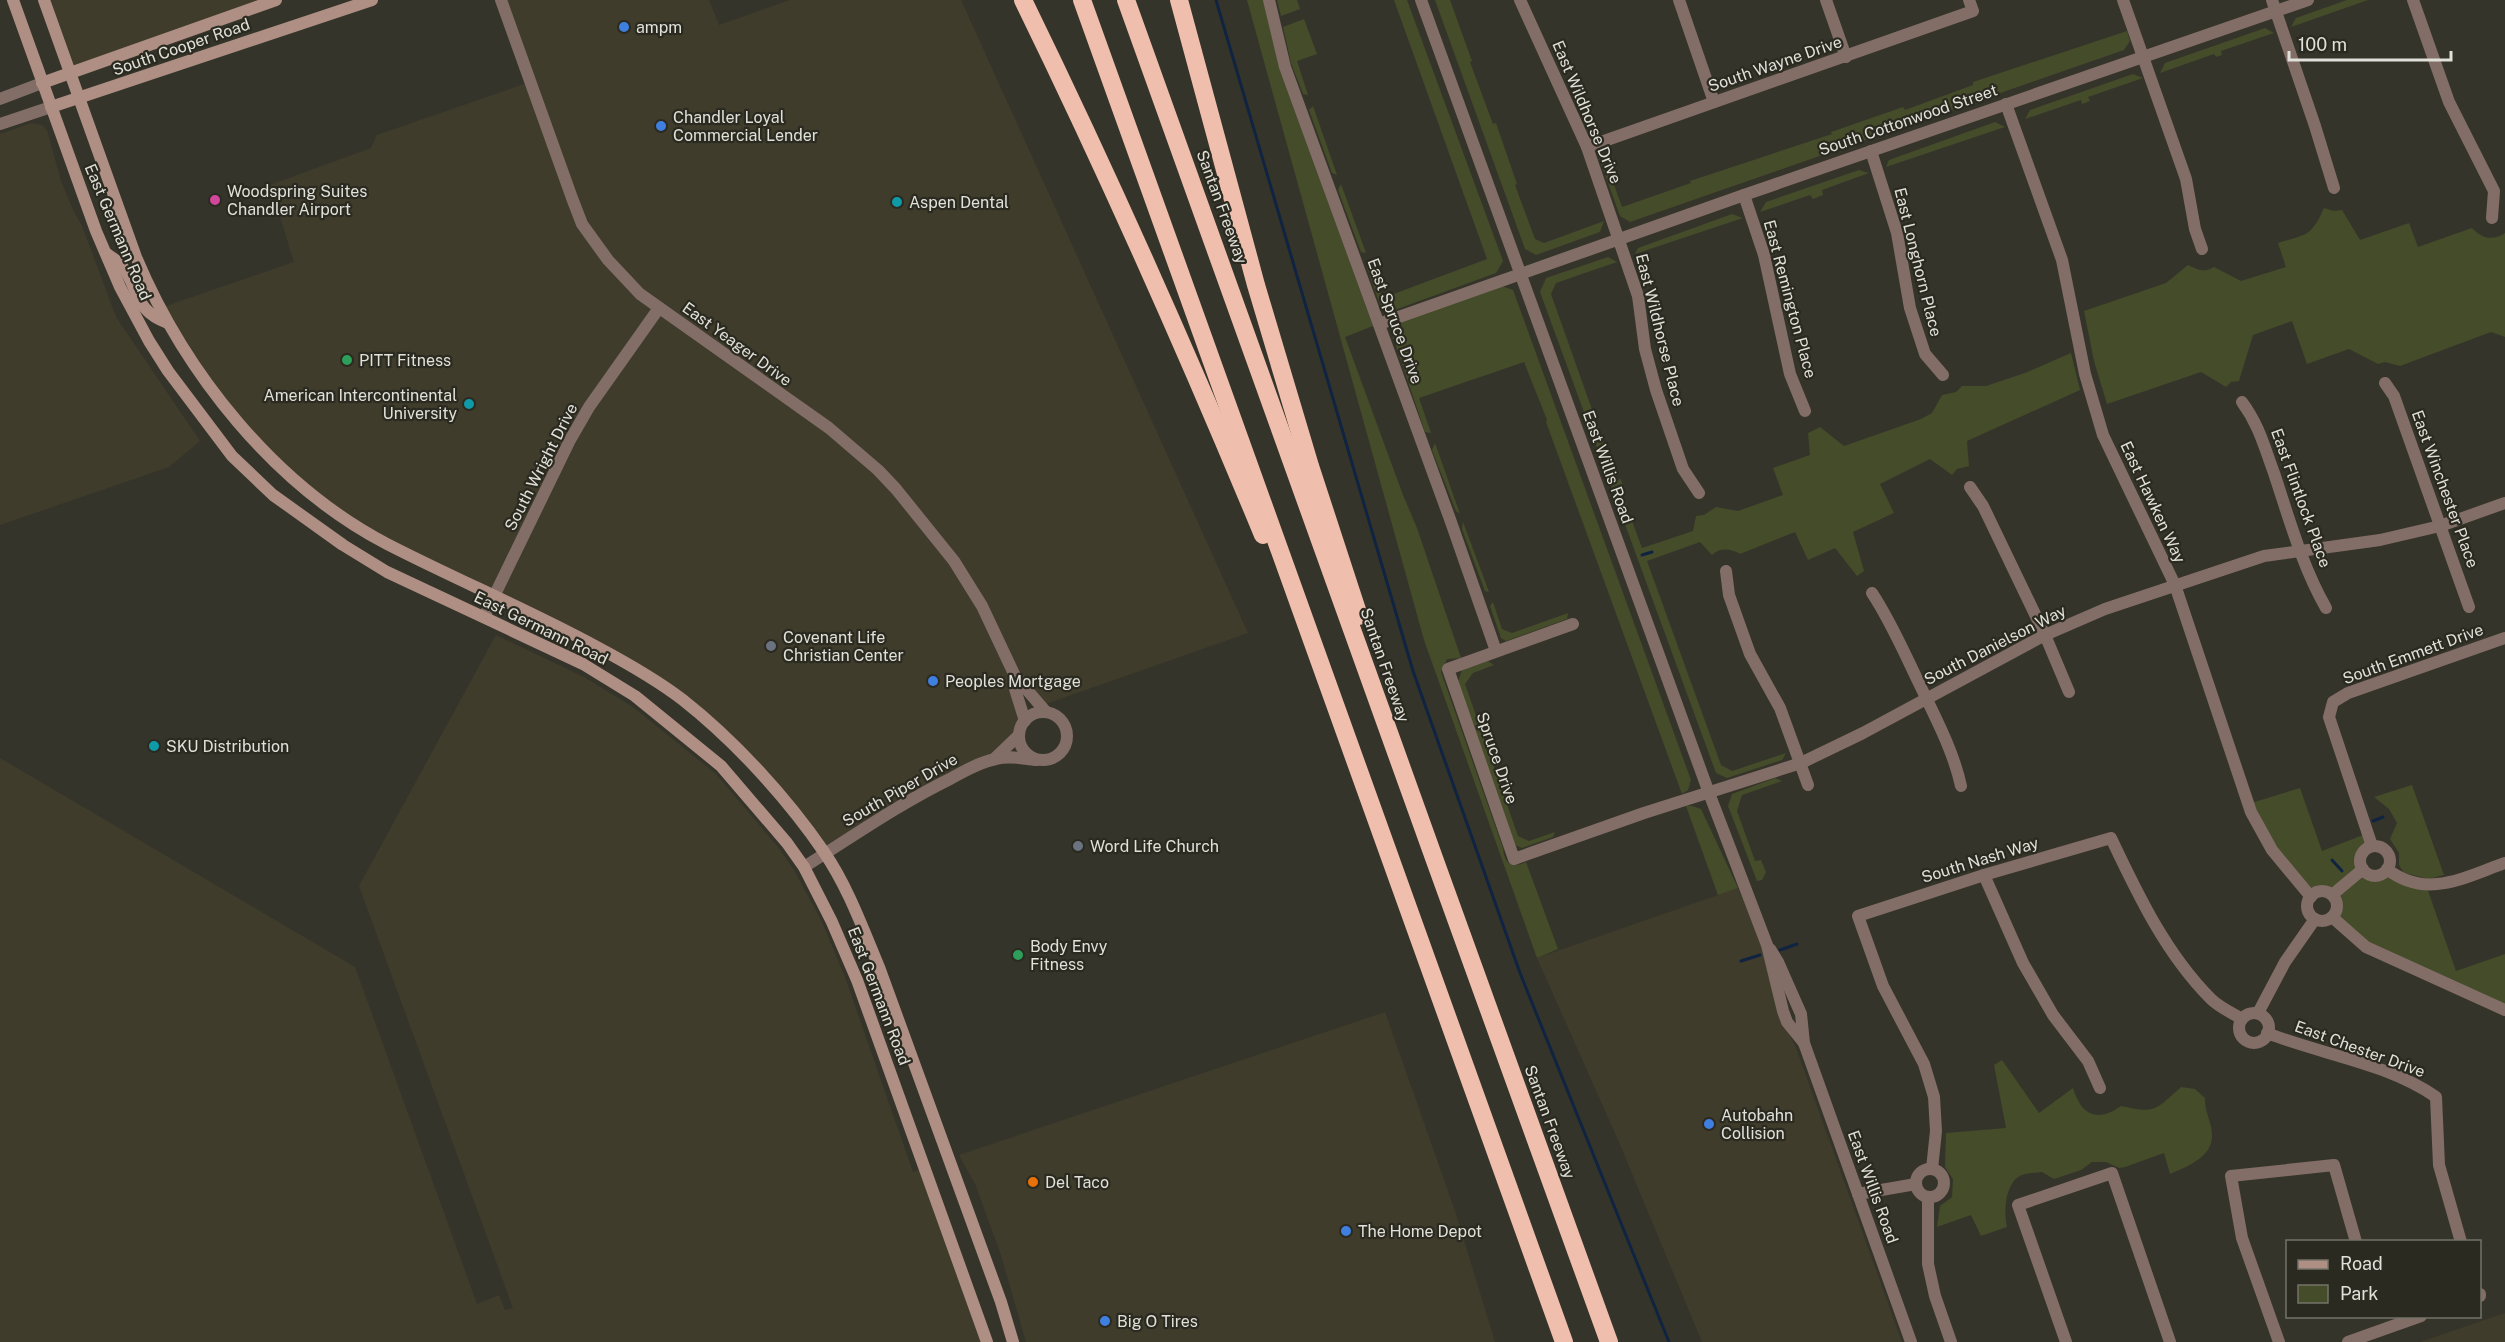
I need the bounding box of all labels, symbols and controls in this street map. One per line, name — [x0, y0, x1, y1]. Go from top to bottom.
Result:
street label: South Cooper Road — [110, 15, 252, 79]
place label: ampm — [636, 18, 682, 37]
marker: ampm — [617, 20, 631, 34]
scale bar — [2289, 24, 2451, 62]
street label: South Wayne Drive — [1706, 32, 1844, 96]
text: 100 m — [2298, 34, 2347, 55]
street label: East Wildhorse Drive — [1548, 38, 1626, 186]
street label: South Cottonwood Street — [1816, 80, 2000, 160]
place label: Chandler Loyal Commercial Lender — [673, 108, 818, 145]
marker: Chandler Loyal Commercial Lender — [654, 119, 668, 133]
street label: Santan Freeway — [1193, 148, 1252, 267]
street label: East Germann Road — [81, 161, 155, 303]
place label: Woodspring Suites Chandler Airport — [227, 182, 367, 219]
street label: East Longhorn Place — [1890, 186, 1946, 338]
marker: Woodspring Suites Chandler Airport — [208, 193, 222, 207]
place label: Aspen Dental — [909, 193, 1009, 212]
marker: Aspen Dental — [890, 195, 904, 209]
street label: East Remington Place — [1760, 218, 1820, 380]
street label: East Wildhorse Place — [1632, 252, 1688, 408]
street label: East Spruce Drive — [1363, 256, 1427, 386]
street label: East Yeager Drive — [679, 298, 795, 390]
place label: PITT Fitness — [359, 351, 451, 370]
marker: PITT Fitness — [340, 353, 354, 367]
place label: American Intercontinental University — [263, 386, 457, 423]
marker: American Intercontinental University — [462, 397, 476, 411]
street label: South Wright Drive — [501, 400, 581, 534]
street label: East Willis Road — [1579, 408, 1637, 526]
street label: East Winchester Place — [2408, 408, 2482, 570]
street label: East Flintlock Place — [2267, 426, 2335, 570]
street label: East Hawken Way — [2116, 438, 2190, 566]
street label: East Germann Road — [471, 587, 611, 669]
street label: South Danielson Way — [1921, 601, 2070, 689]
street label: Santan Freeway — [1357, 605, 1414, 725]
street label: South Emmett Drive — [2340, 620, 2486, 688]
place label: Covenant Life Christian Center — [783, 628, 904, 665]
marker: Covenant Life Christian Center — [764, 639, 778, 653]
place label: Peoples Mortgage — [945, 672, 1081, 691]
marker: Peoples Mortgage — [926, 674, 940, 688]
street label: Spruce Drive — [1472, 710, 1522, 806]
place label: SKU Distribution — [166, 737, 289, 756]
marker: SKU Distribution — [147, 739, 161, 753]
street label: South Piper Drive — [839, 749, 961, 831]
street label: South Nash Way — [1919, 833, 2041, 887]
place label: Word Life Church — [1090, 837, 1219, 856]
marker: Word Life Church — [1071, 839, 1085, 853]
street label: East Germann Road — [844, 924, 914, 1068]
place label: Body Envy Fitness — [1030, 937, 1108, 974]
marker: Body Envy Fitness — [1011, 948, 1025, 962]
street label: East Chester Drive — [2292, 1017, 2428, 1081]
street label: Santan Freeway — [1521, 1063, 1580, 1182]
place label: Autobahn Collision — [1721, 1106, 1793, 1143]
marker: Autobahn Collision — [1702, 1117, 1716, 1131]
street label: East Willis Road — [1844, 1128, 1902, 1246]
place label: Del Taco — [1045, 1173, 1109, 1192]
marker: Del Taco — [1026, 1175, 1040, 1189]
place label: The Home Depot — [1358, 1222, 1482, 1241]
marker: The Home Depot — [1339, 1224, 1353, 1238]
legend — [2286, 1240, 2481, 1318]
text: Road — [2340, 1253, 2383, 1274]
text: Park — [2340, 1283, 2378, 1304]
place label: Big O Tires — [1117, 1312, 1198, 1331]
marker: Big O Tires — [1098, 1314, 1112, 1328]

